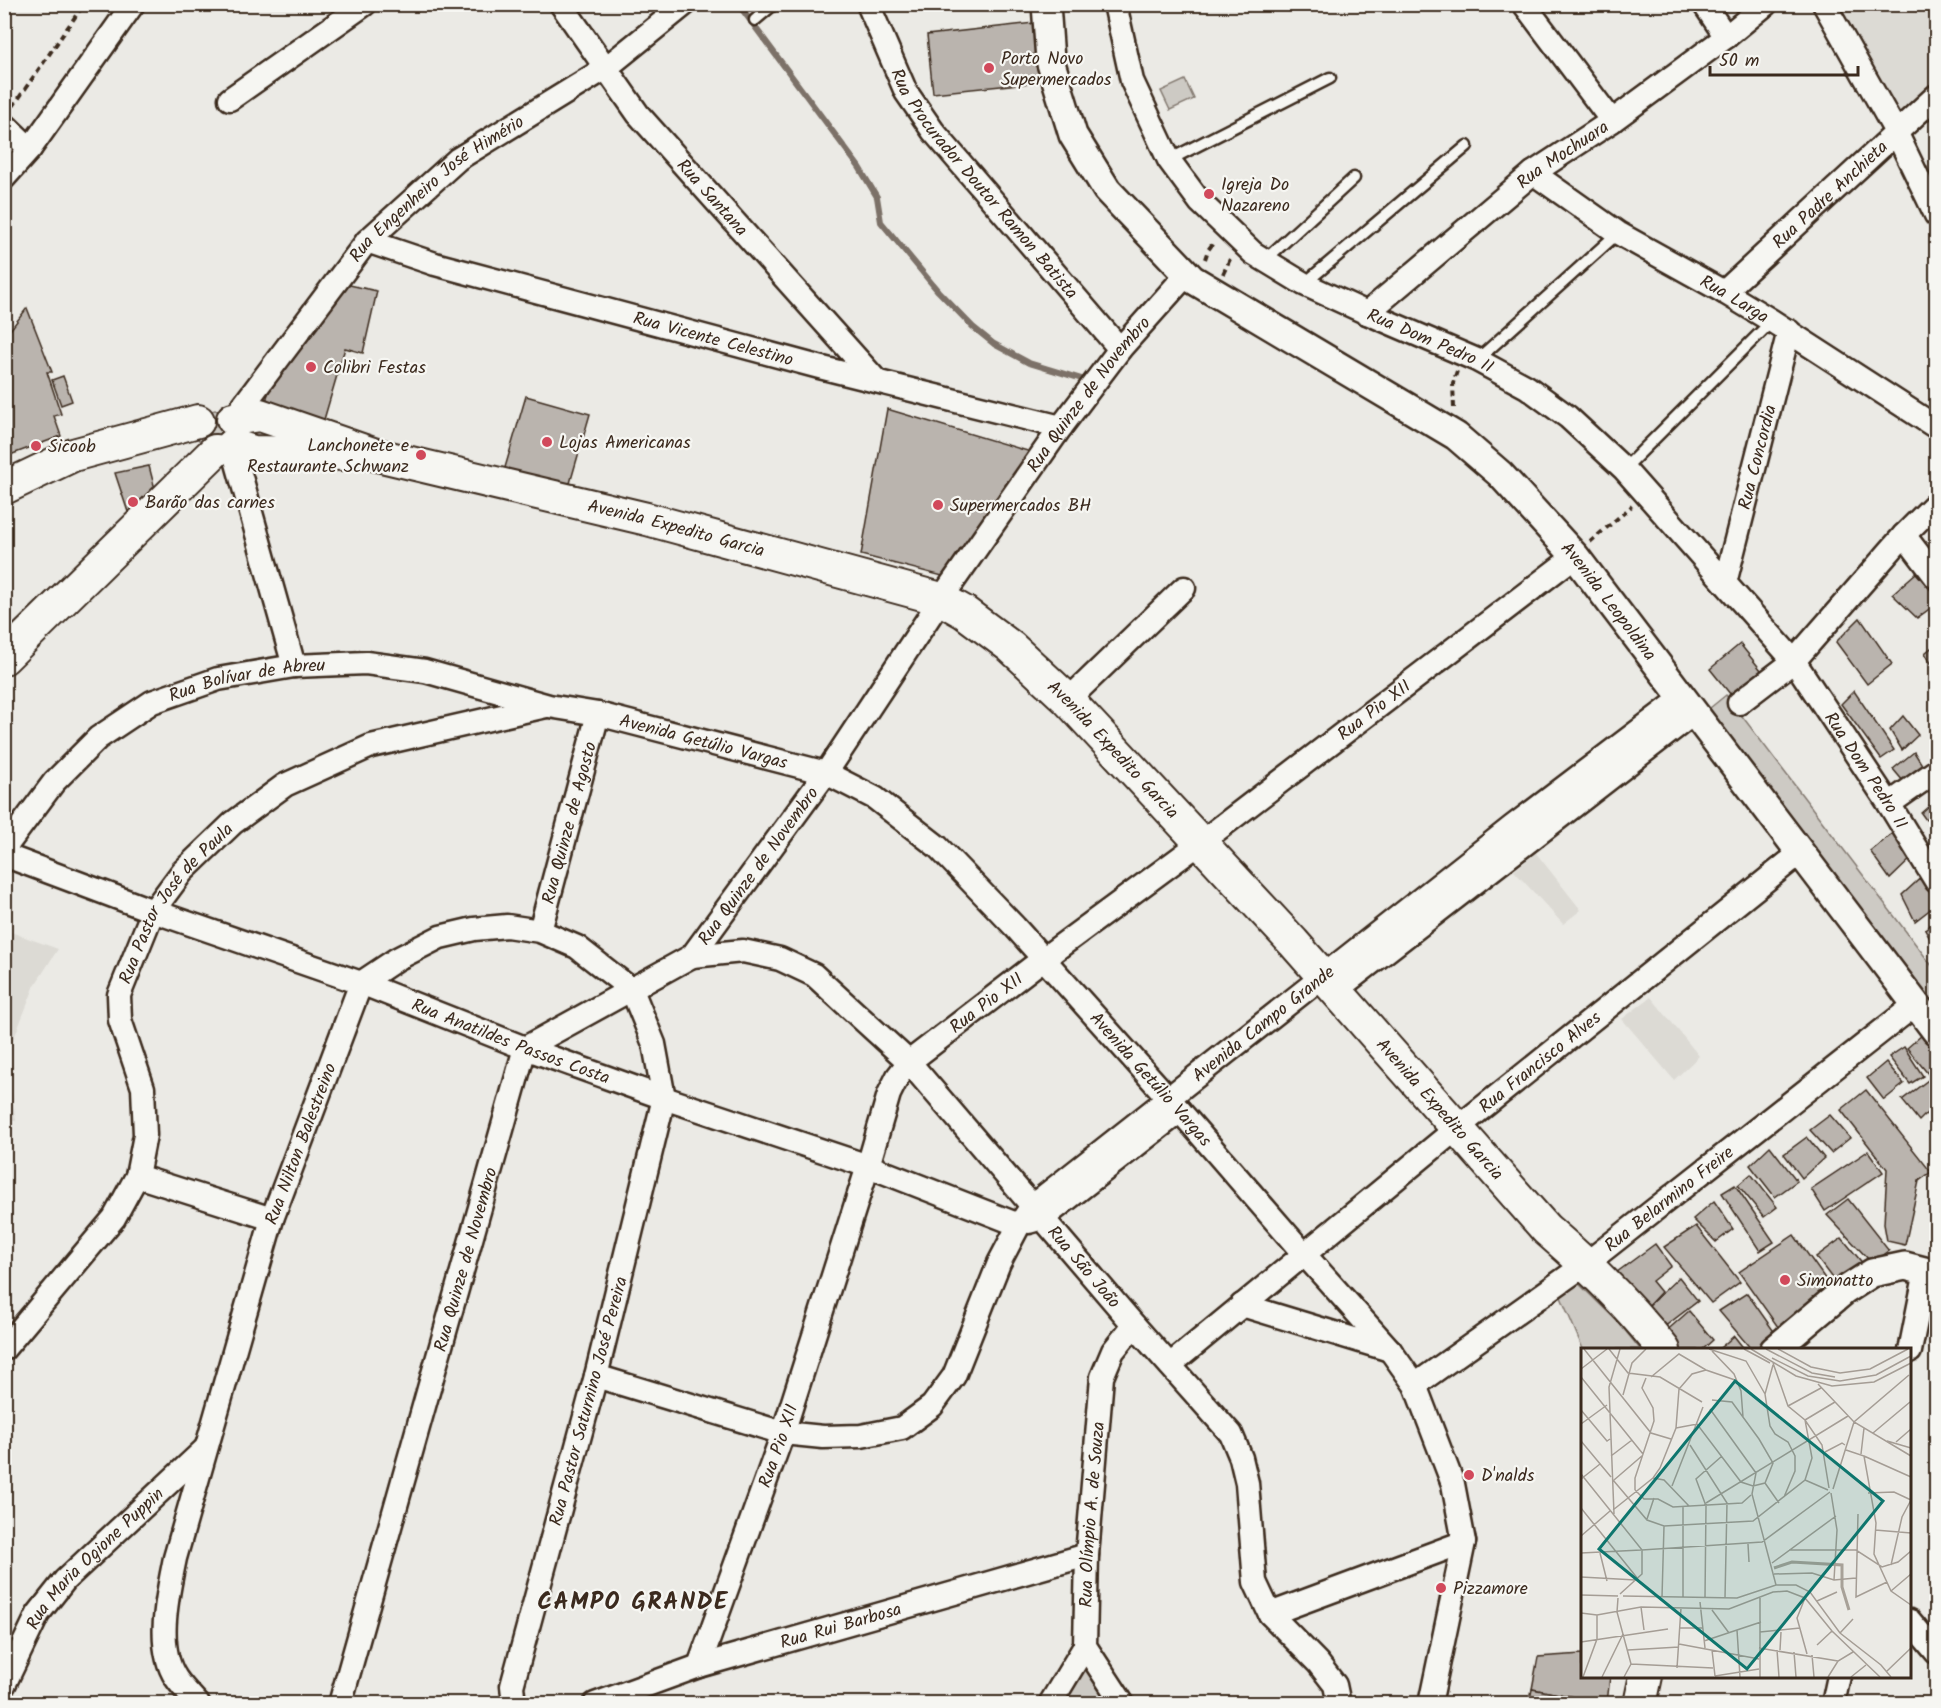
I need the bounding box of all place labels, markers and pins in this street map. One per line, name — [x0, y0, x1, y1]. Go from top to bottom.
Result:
place label: Porto Novo Supermercados — [1001, 45, 1112, 95]
marker: Porto Novo Supermercados — [982, 61, 996, 75]
place label: Igreja Do Nazareno — [1221, 171, 1290, 221]
marker: Igreja Do Nazareno — [1202, 187, 1216, 201]
place label: Colibri Festas — [323, 354, 426, 383]
marker: Colibri Festas — [304, 360, 318, 374]
place label: Lojas Americanas — [559, 429, 691, 458]
place label: Lanchonete e Restaurante Schwanz — [247, 432, 409, 482]
place label: Sicoob — [48, 433, 96, 462]
marker: Lojas Americanas — [540, 435, 554, 449]
marker: Sicoob — [29, 439, 43, 453]
marker: Lanchonete e Restaurante Schwanz — [414, 448, 428, 462]
place label: Barão das carnes — [145, 489, 275, 518]
place label: Supermercados BH — [950, 492, 1091, 521]
marker: Barão das carnes — [126, 495, 140, 509]
marker: Supermercados BH — [931, 498, 945, 512]
place label: Simonatto — [1797, 1267, 1873, 1296]
marker: Simonatto — [1778, 1273, 1792, 1287]
place label: D'nalds — [1481, 1462, 1535, 1491]
marker: D'nalds — [1462, 1468, 1476, 1482]
place label: Pizzamore — [1453, 1575, 1528, 1604]
marker: Pizzamore — [1434, 1581, 1448, 1595]

